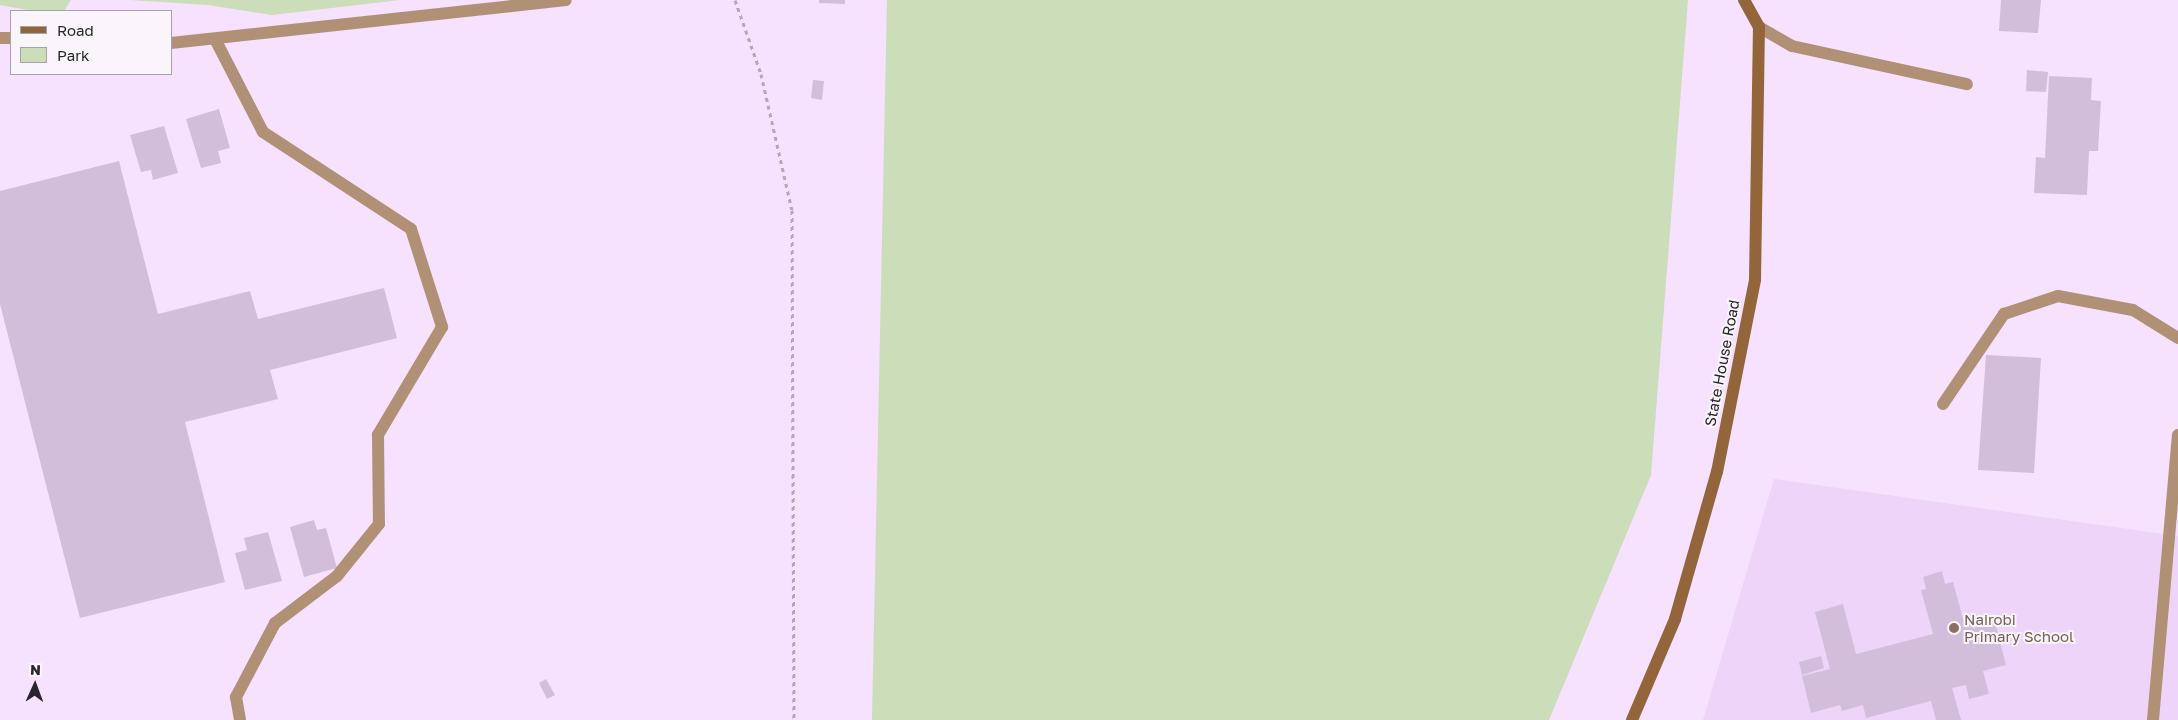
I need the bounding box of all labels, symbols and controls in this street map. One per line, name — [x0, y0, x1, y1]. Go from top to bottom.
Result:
legend — [10, 10, 172, 75]
text: Road — [57, 21, 94, 39]
text: Park — [57, 46, 89, 64]
street label: State House Road — [1701, 298, 1743, 428]
place label: Nairobi Primary School — [1964, 610, 2074, 645]
marker: Nairobi Primary School — [1948, 622, 1960, 634]
north arrow — [10, 660, 60, 710]
text: N — [30, 661, 41, 678]

